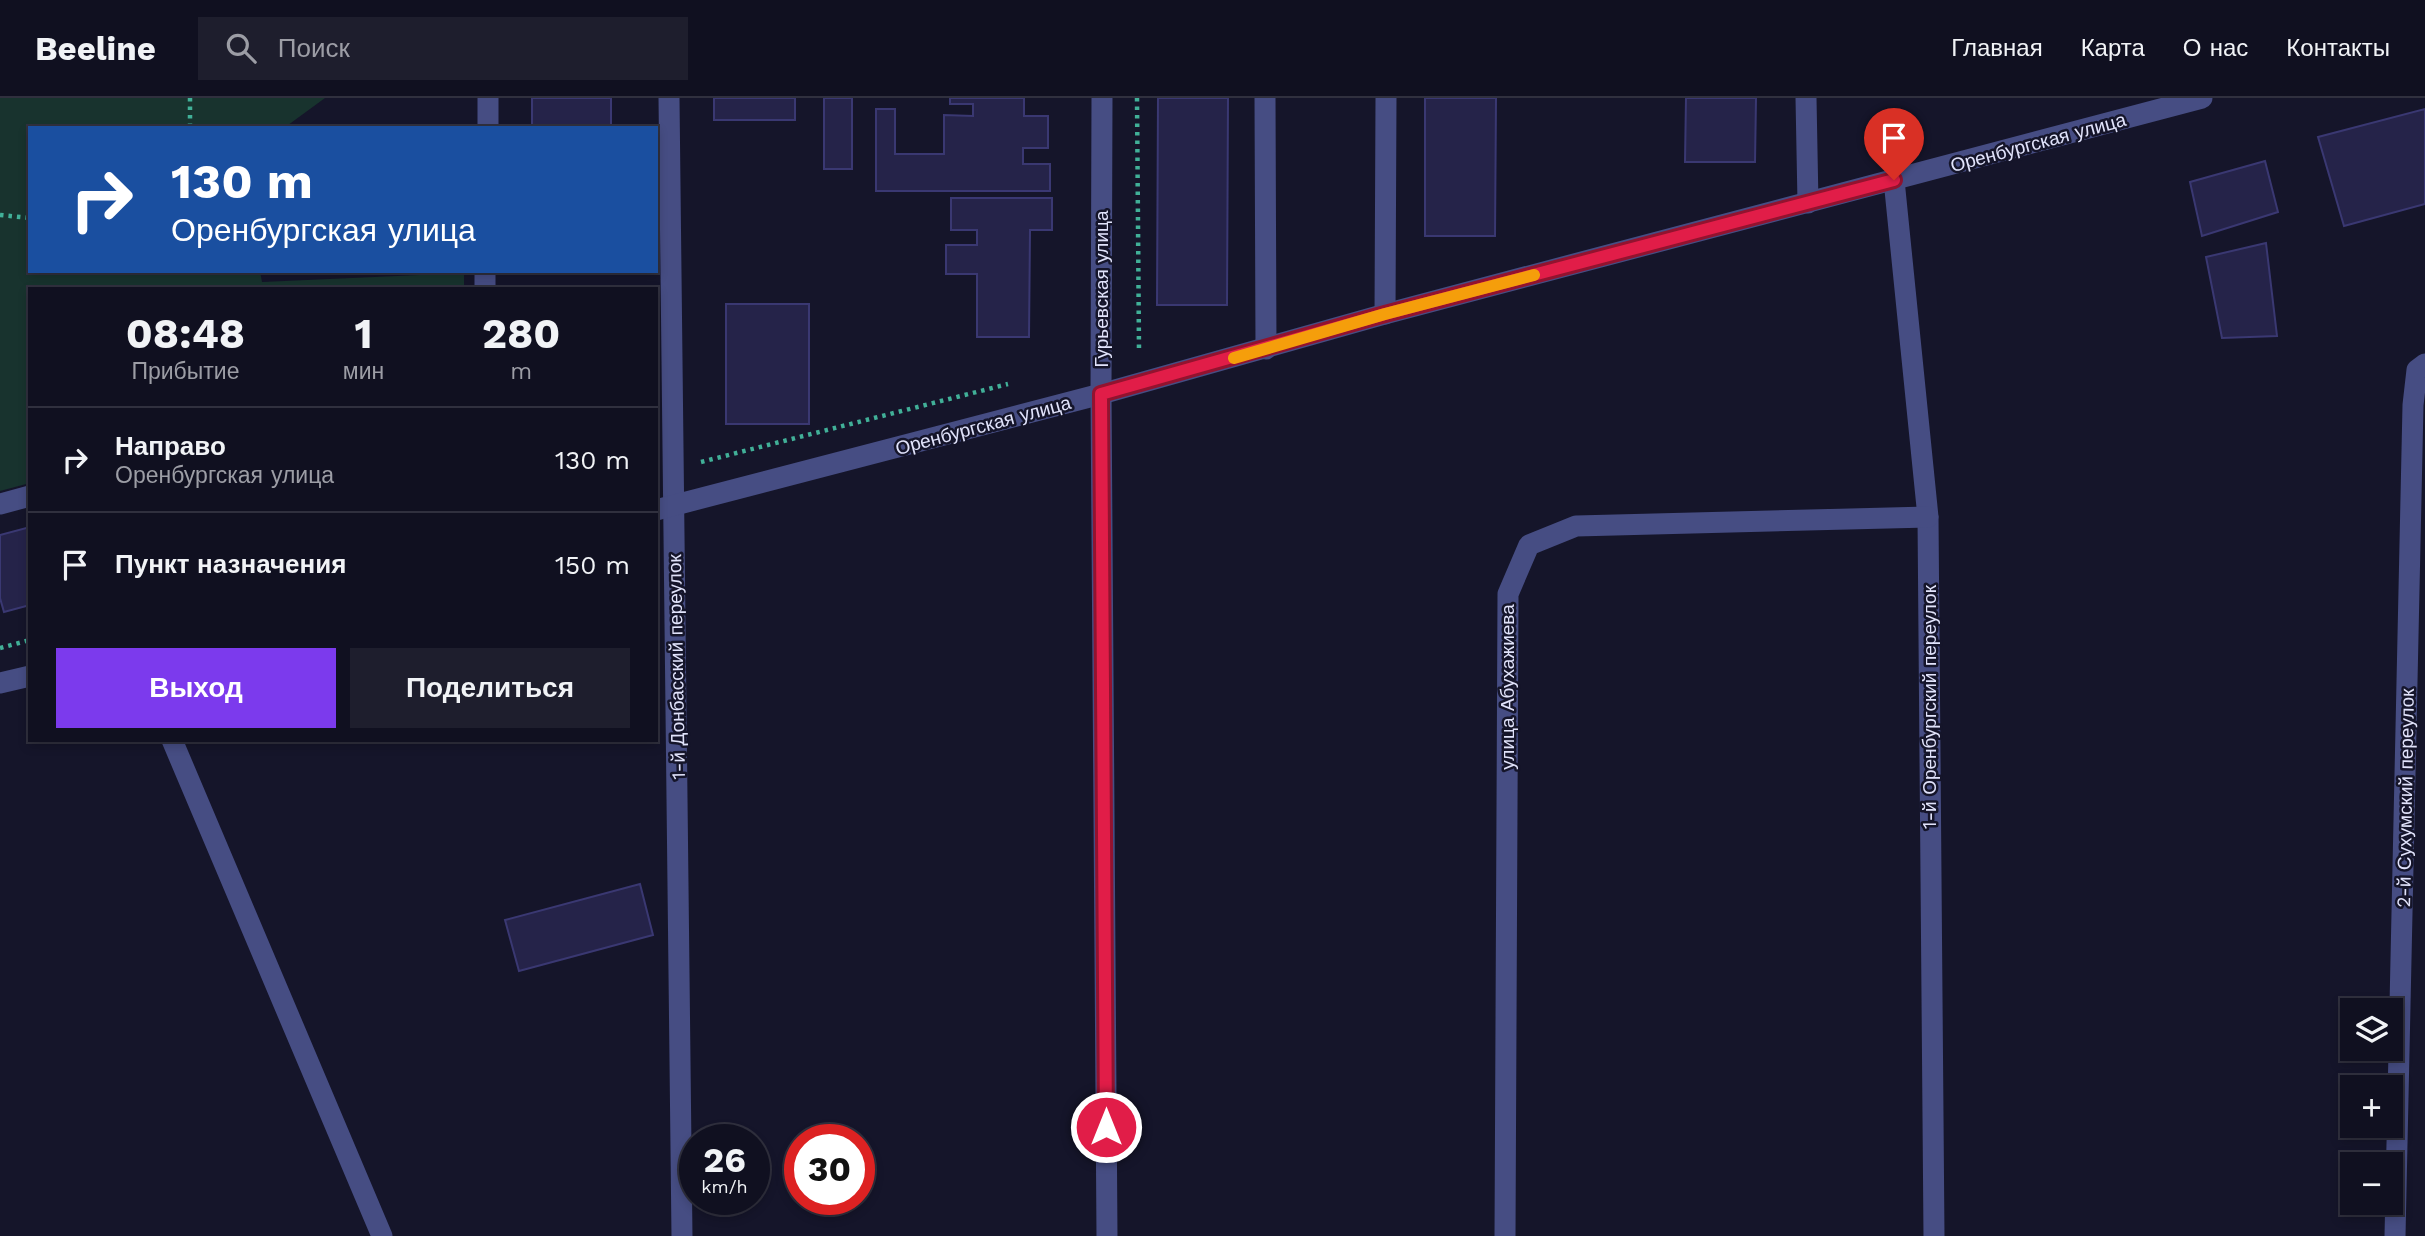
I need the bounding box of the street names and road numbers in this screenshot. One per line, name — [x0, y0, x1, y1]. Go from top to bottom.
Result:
street label: Оренбургская улица — [1948, 108, 2129, 177]
street label: Гурьевская улица — [1090, 210, 1113, 368]
street label: Оренбургская улица — [893, 391, 1074, 460]
street label: 1-й Донбасский переулок — [663, 553, 690, 780]
street label: 1-й Оренбургский переулок — [1918, 584, 1941, 829]
street label: улица Абухажиева — [1496, 604, 1519, 770]
street label: 2-й Сухумский переулок — [2392, 688, 2419, 908]

